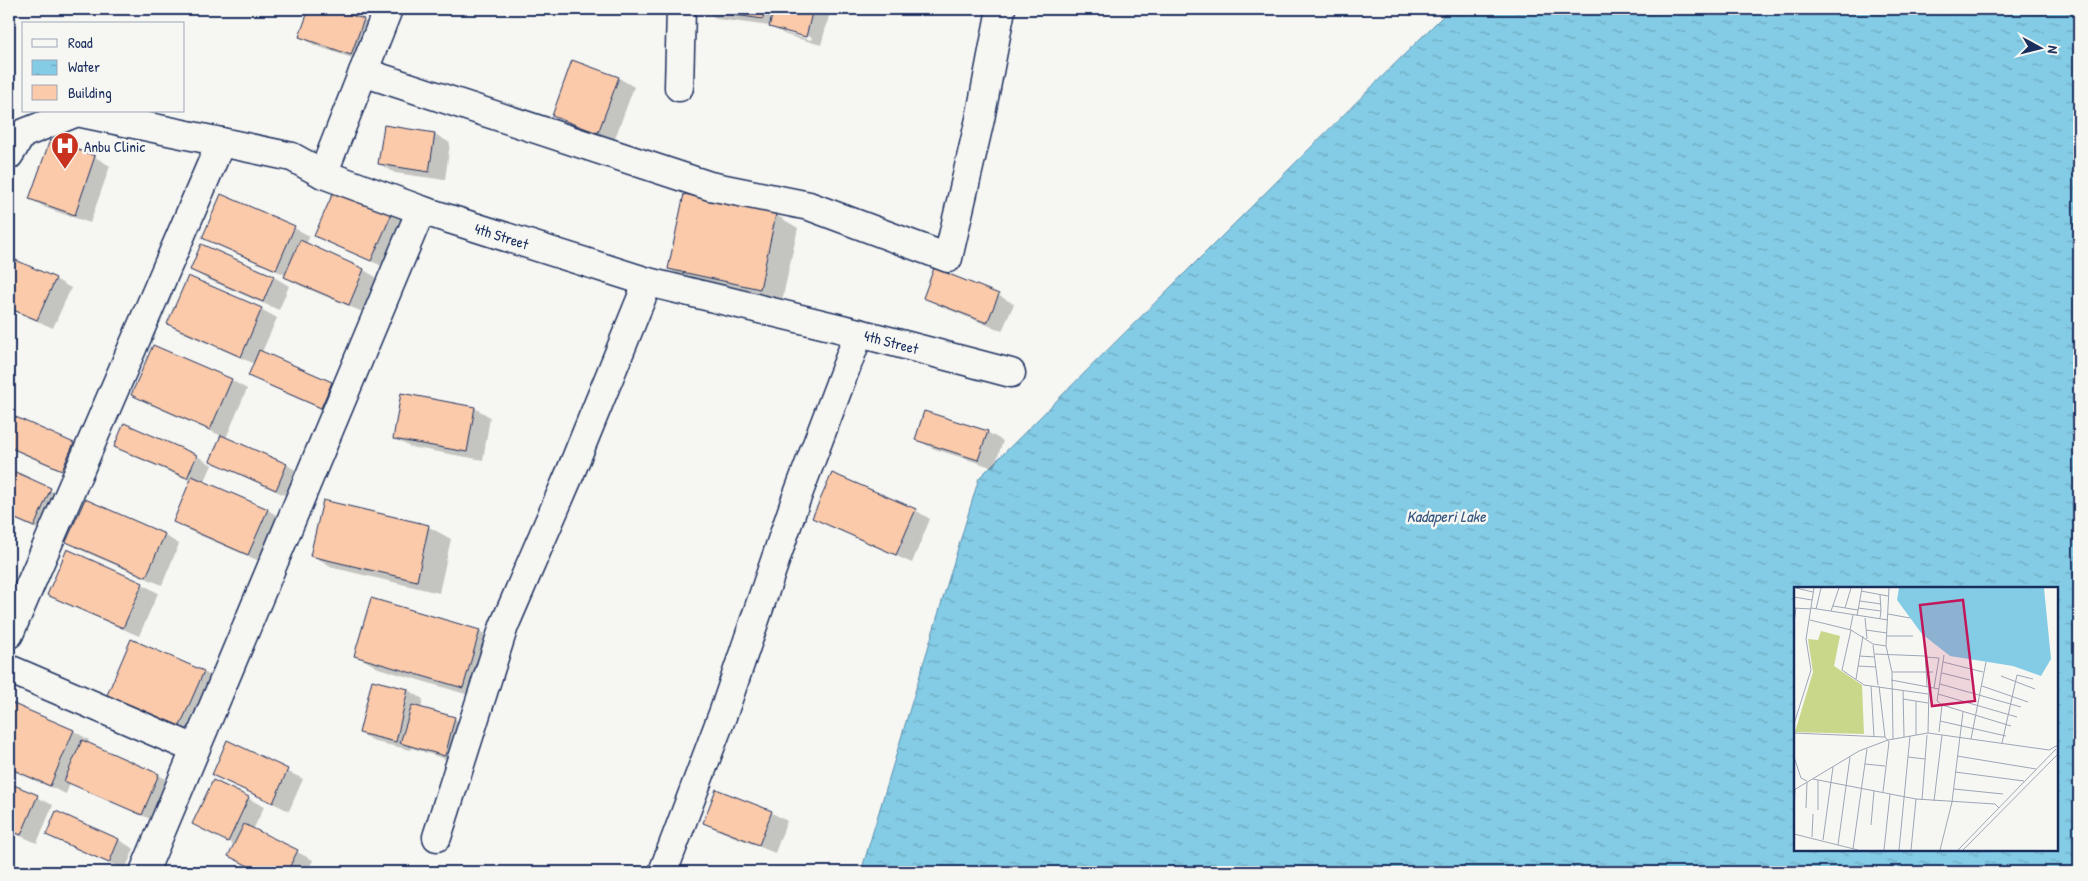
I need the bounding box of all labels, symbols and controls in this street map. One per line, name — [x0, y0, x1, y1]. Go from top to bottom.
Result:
legend — [22, 22, 185, 112]
north arrow — [2016, 22, 2066, 72]
text: Road — [68, 32, 93, 53]
text: N — [2043, 45, 2063, 55]
text: Water — [68, 56, 100, 77]
text: Building — [68, 82, 112, 103]
hospital icon: Anbu Clinic — [50, 131, 80, 170]
place label: Anbu Clinic — [84, 136, 145, 157]
street label: 4th Street — [472, 217, 532, 254]
street label: 4th Street — [862, 324, 922, 359]
water label: Kadaperi Lake — [1406, 505, 1486, 527]
inset map — [1794, 587, 2058, 851]

